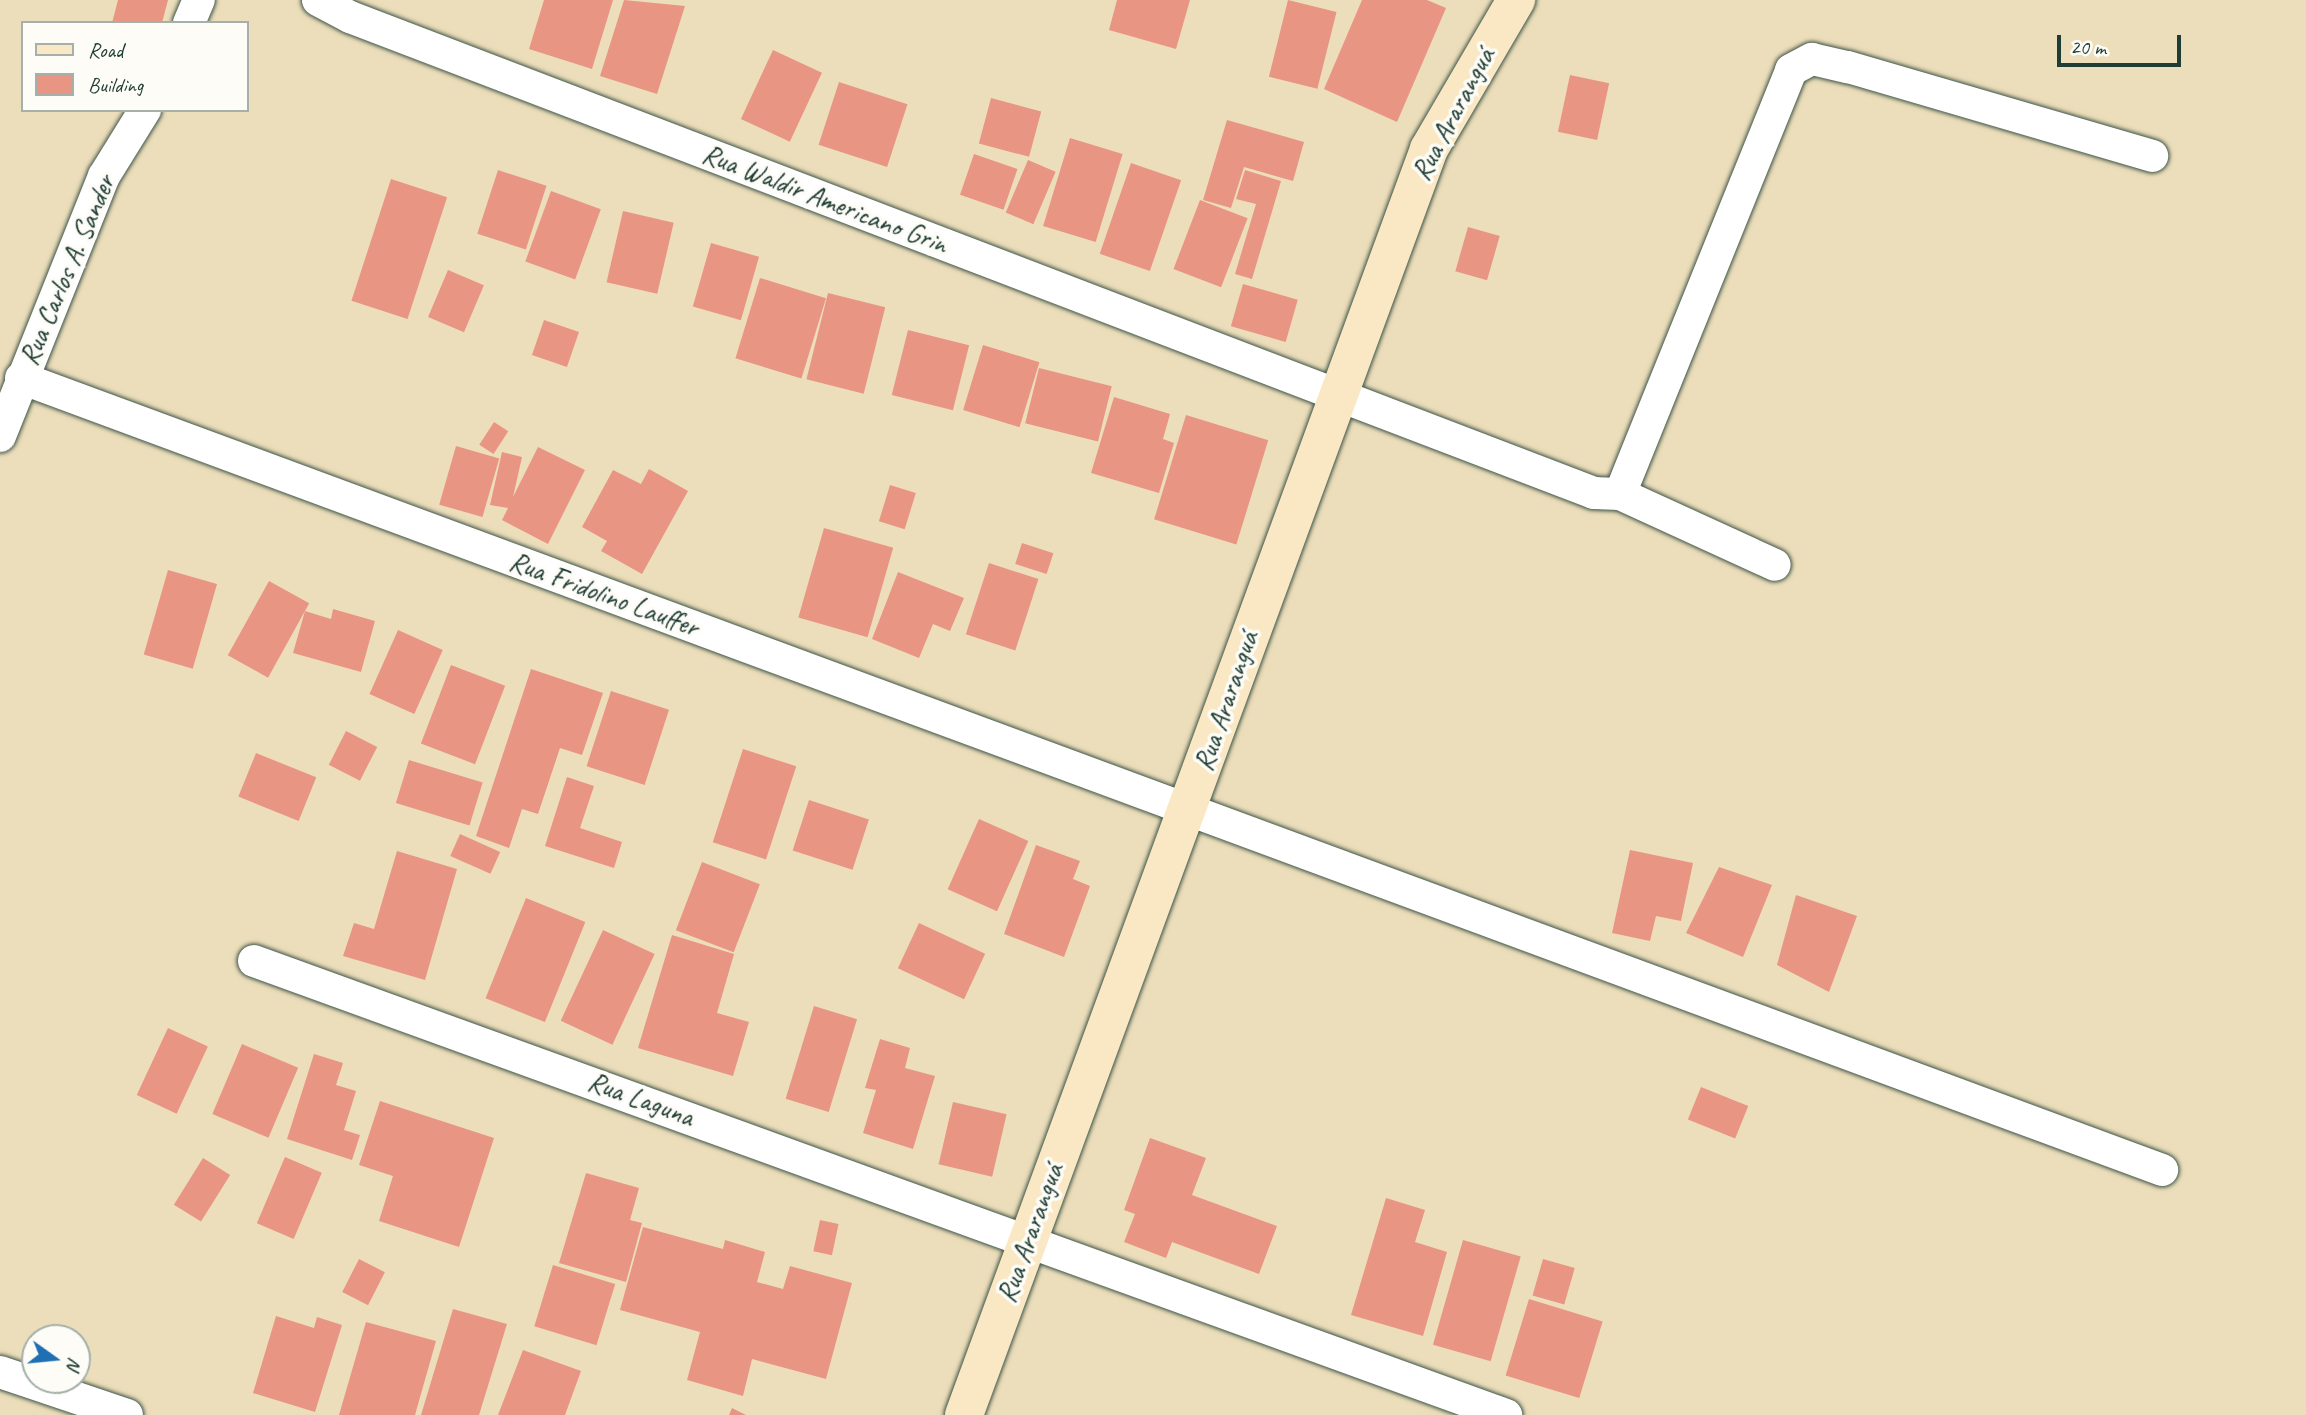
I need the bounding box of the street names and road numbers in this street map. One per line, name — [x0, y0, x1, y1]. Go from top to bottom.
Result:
street label: Rua Araranguá — [1404, 42, 1502, 186]
street label: Rua Waldir Americano Grin — [698, 137, 952, 261]
street label: Rua Carlos A. Sander — [12, 170, 122, 370]
street label: Rua Fridolino Lauffer — [505, 544, 703, 644]
street label: Rua Araranguá — [1187, 627, 1265, 775]
street label: Rua Laguna — [583, 1064, 699, 1134]
street label: Rua Araranguá — [989, 1159, 1071, 1307]

